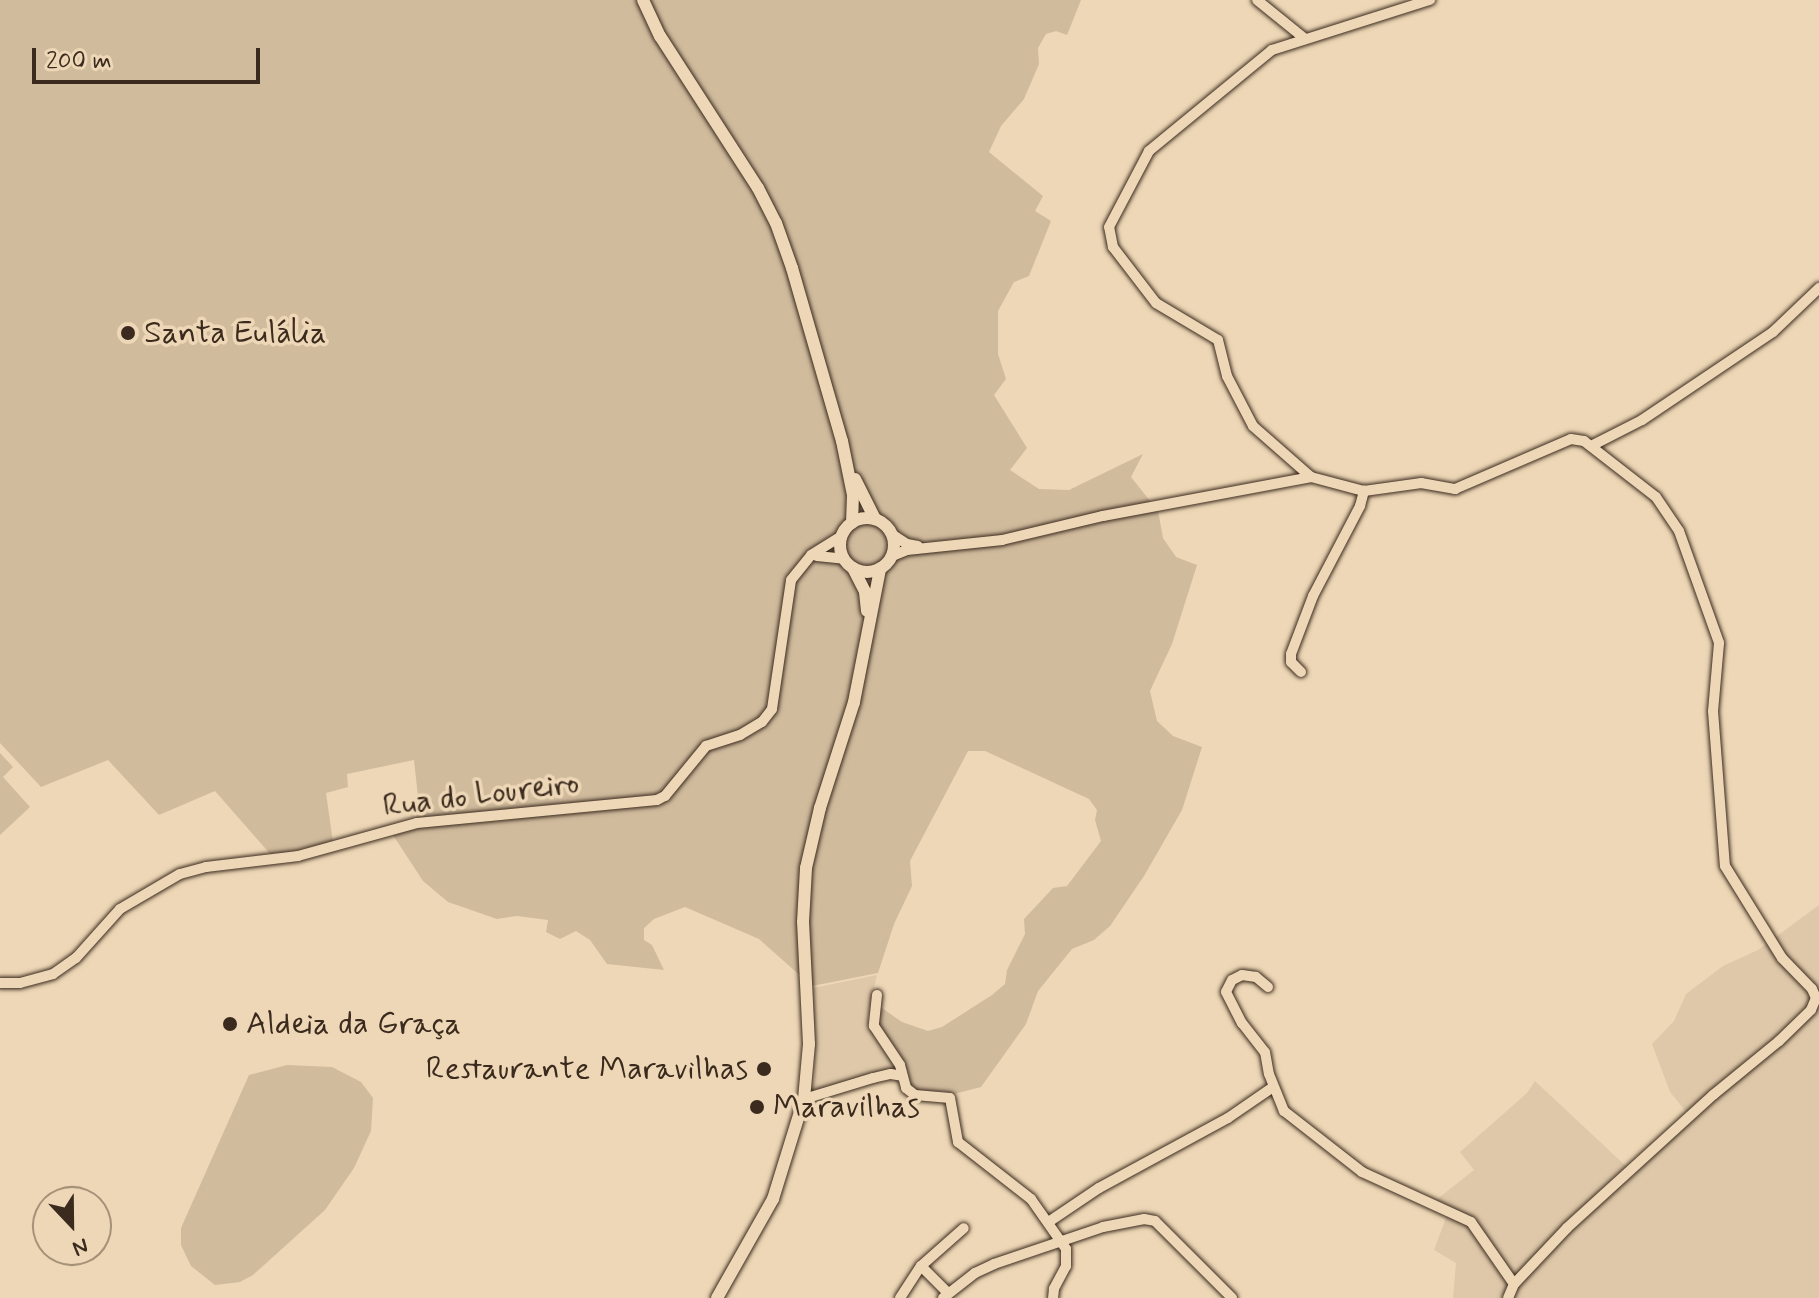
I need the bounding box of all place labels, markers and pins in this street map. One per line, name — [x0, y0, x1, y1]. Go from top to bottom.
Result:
place label: Santa Eulália — [144, 314, 323, 352]
marker: Santa Eulália — [119, 324, 137, 342]
place label: Aldeia da Graça — [246, 1005, 457, 1043]
marker: Aldeia da Graça — [221, 1015, 239, 1033]
place label: Restaurante Maravilhas — [428, 1050, 748, 1088]
marker: Restaurante Maravilhas — [755, 1060, 773, 1078]
place label: Maravilhas — [773, 1088, 920, 1126]
marker: Maravilhas — [748, 1098, 766, 1116]

